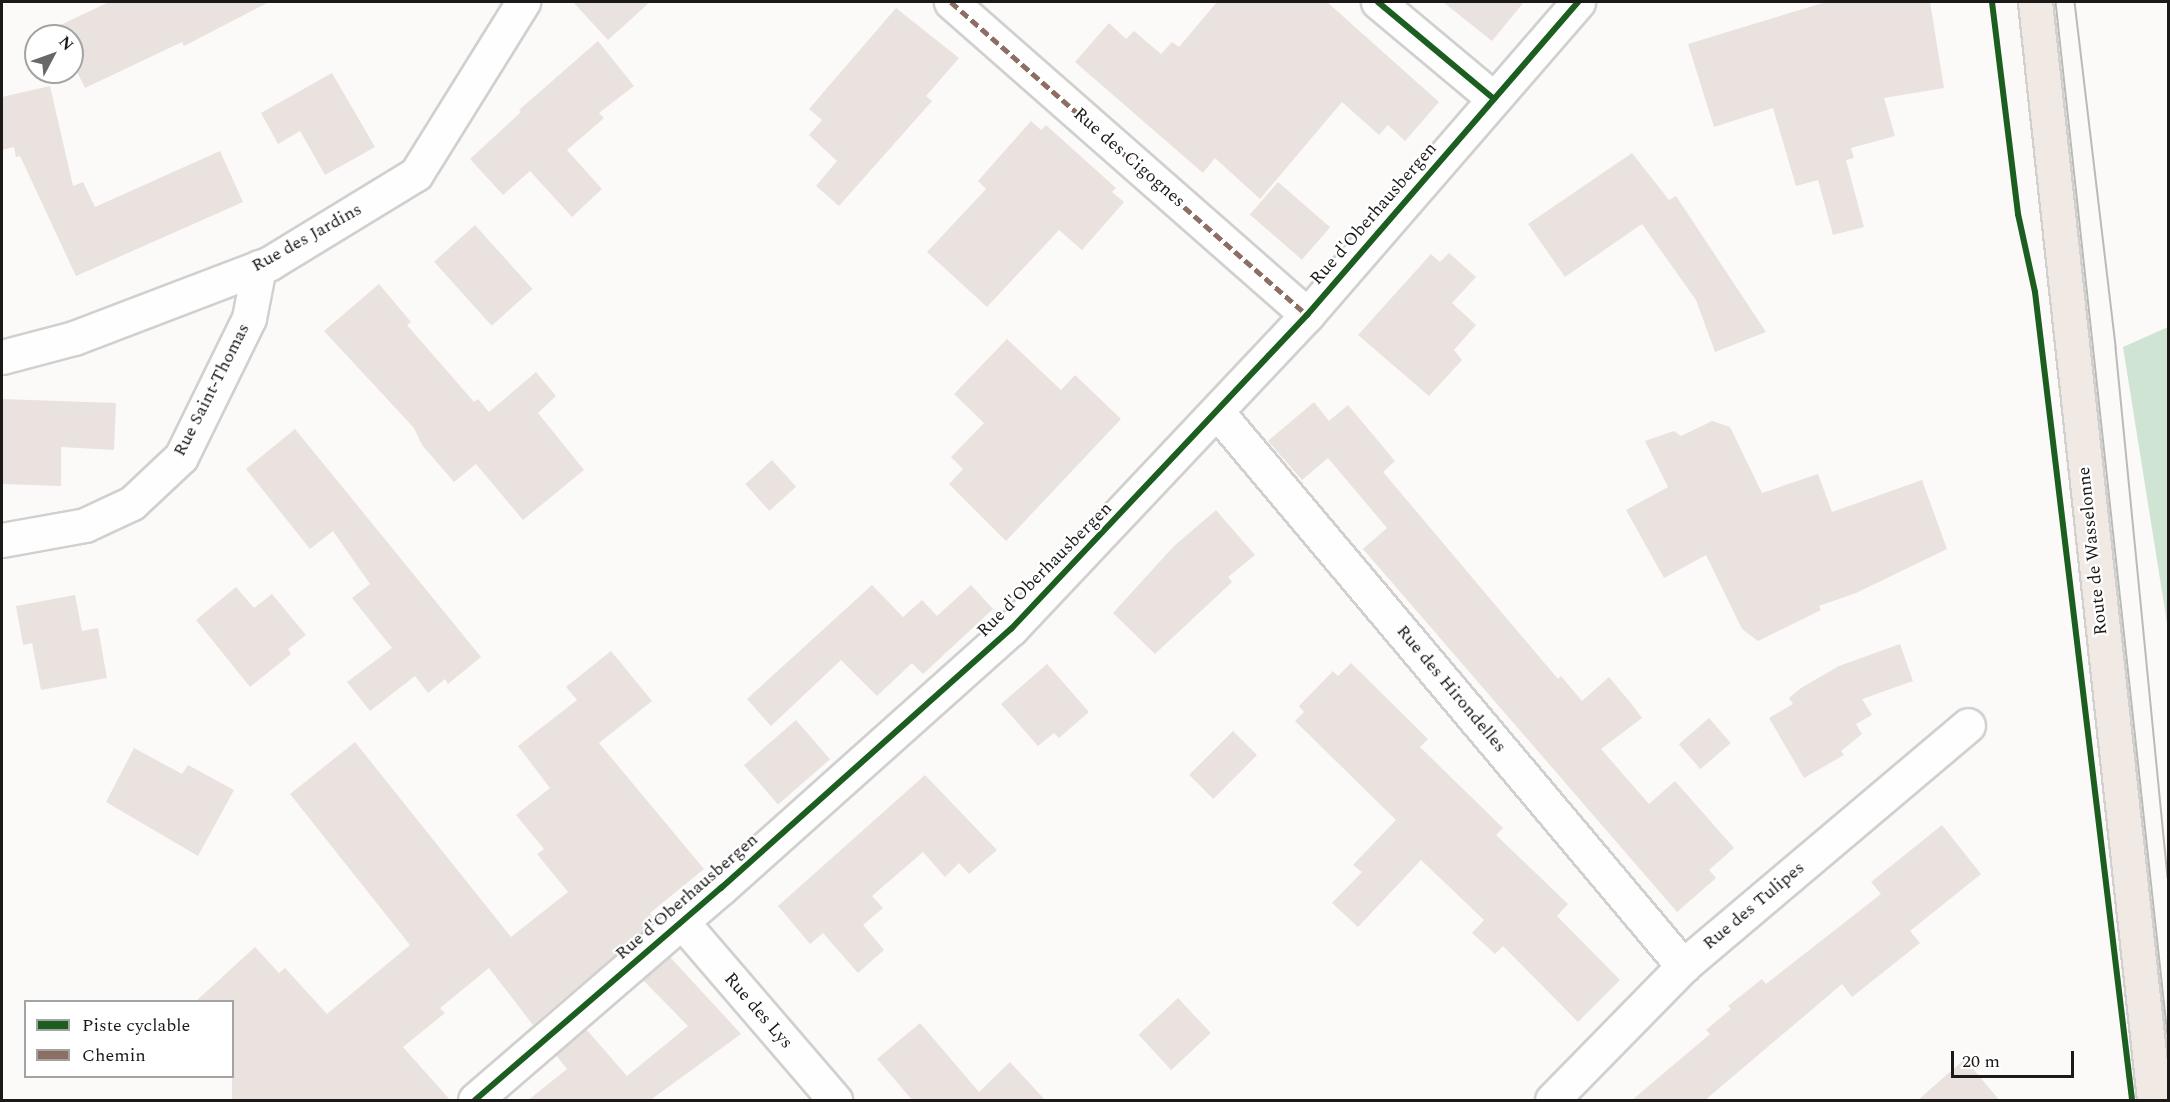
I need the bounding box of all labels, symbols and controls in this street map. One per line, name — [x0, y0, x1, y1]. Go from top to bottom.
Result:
north arrow — [24, 24, 84, 84]
text: N — [53, 31, 79, 56]
street label: Rue des Cigognes — [1069, 104, 1189, 212]
street label: Rue d'Oberhausbergen — [1306, 138, 1442, 290]
street label: Rue des Jardins — [248, 199, 366, 277]
street label: Rue Saint-Thomas — [169, 320, 255, 460]
street label: Route de Wasselonne — [2073, 466, 2113, 636]
street label: Rue d'Oberhausbergen — [973, 498, 1117, 642]
street label: Rue des Hirondelles — [1391, 621, 1511, 757]
street label: Rue d'Oberhausbergen — [611, 829, 763, 965]
street label: Rue des Tulipes — [1699, 857, 1809, 955]
street label: Rue des Lys — [719, 968, 797, 1054]
legend — [24, 1000, 234, 1078]
text: Piste cyclable — [82, 1012, 190, 1039]
scale bar — [1954, 1039, 2077, 1077]
text: Chemin — [82, 1042, 146, 1069]
text: 20 m — [1962, 1048, 2000, 1075]

